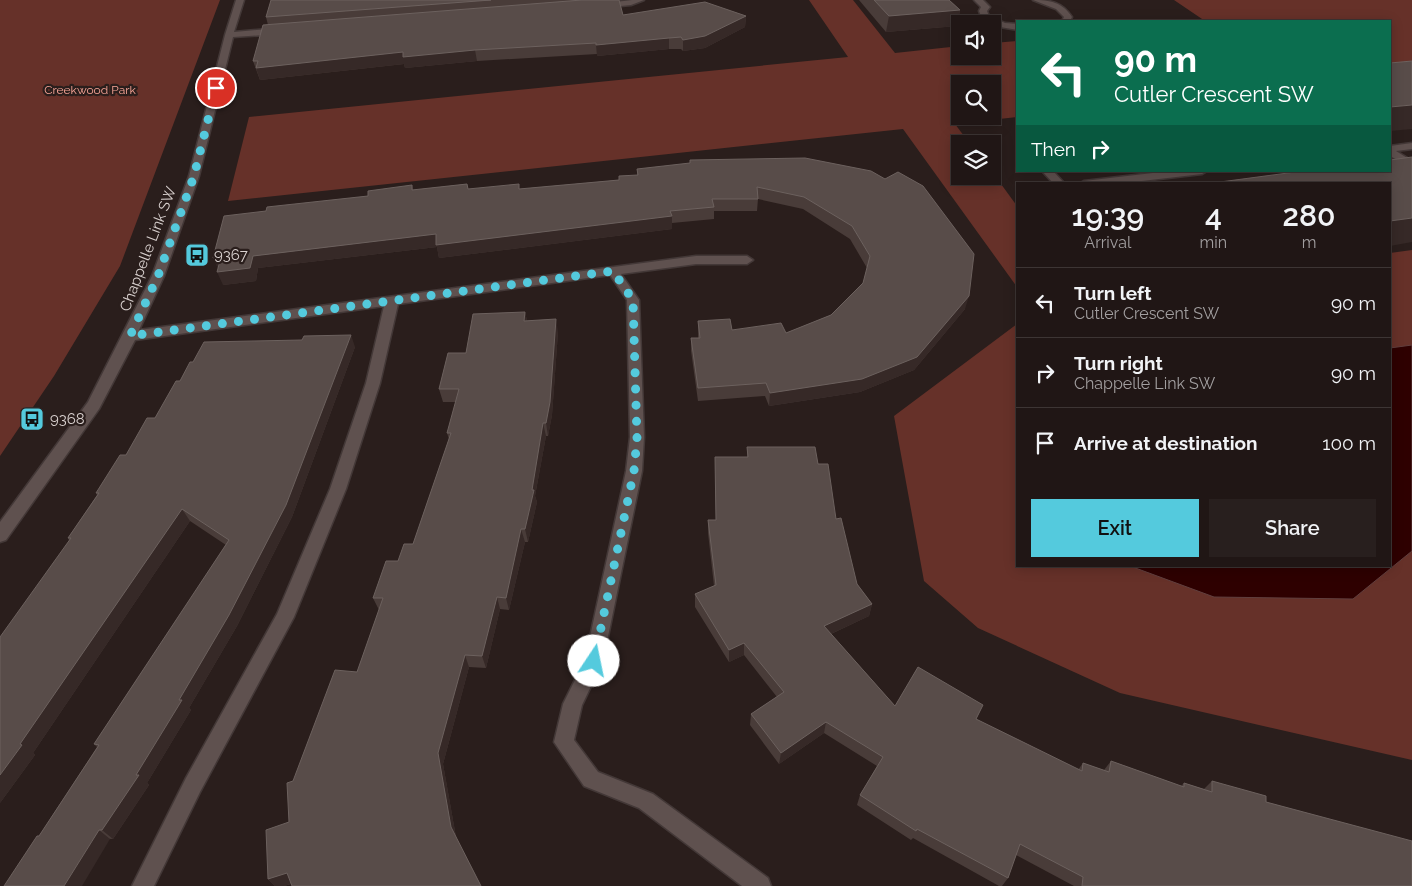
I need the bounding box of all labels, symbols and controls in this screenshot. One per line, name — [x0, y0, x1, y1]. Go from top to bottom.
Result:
map controls — [951, 15, 1001, 185]
button: sound — [951, 15, 1001, 65]
text: 90 m — [1114, 39, 1197, 80]
icon: left — [1031, 40, 1096, 105]
pin — [195, 67, 237, 109]
icon: arrive — [202, 74, 230, 102]
button: search — [951, 75, 1001, 125]
text: Cutler Crescent SW — [1114, 81, 1314, 107]
park label: Creekwood Park — [44, 83, 136, 97]
button: layers — [951, 135, 1001, 185]
icon: right — [1086, 135, 1114, 163]
text: Then — [1031, 138, 1076, 160]
street label: Chappelle Link SW — [116, 184, 180, 314]
text: 19:39 — [1071, 198, 1144, 233]
text: 4 — [1205, 198, 1222, 233]
text: 280 — [1283, 198, 1336, 233]
text: Arrival — [1084, 233, 1131, 252]
text: min — [1200, 233, 1227, 252]
text: m — [1302, 233, 1316, 252]
bus stop icon: 9367 — [184, 242, 210, 268]
place label: 9367 — [214, 246, 248, 264]
text: Turn left — [1074, 282, 1151, 304]
icon: left — [1031, 289, 1059, 317]
text: 90 m — [1331, 292, 1376, 314]
text: Cutler Crescent SW — [1074, 304, 1219, 323]
text: Turn right — [1074, 352, 1163, 374]
icon: right — [1031, 359, 1059, 387]
text: 90 m — [1331, 362, 1376, 384]
text: Chappelle Link SW — [1074, 374, 1215, 393]
bus stop icon: 9368 — [19, 406, 45, 432]
place label: 9368 — [50, 410, 85, 428]
icon: arrive — [1031, 429, 1059, 457]
text: Arrive at destination — [1074, 432, 1258, 454]
text: 100 m — [1322, 432, 1376, 454]
button: Exit — [1031, 499, 1199, 557]
button: Share — [1209, 499, 1376, 557]
position arrow — [567, 634, 619, 686]

